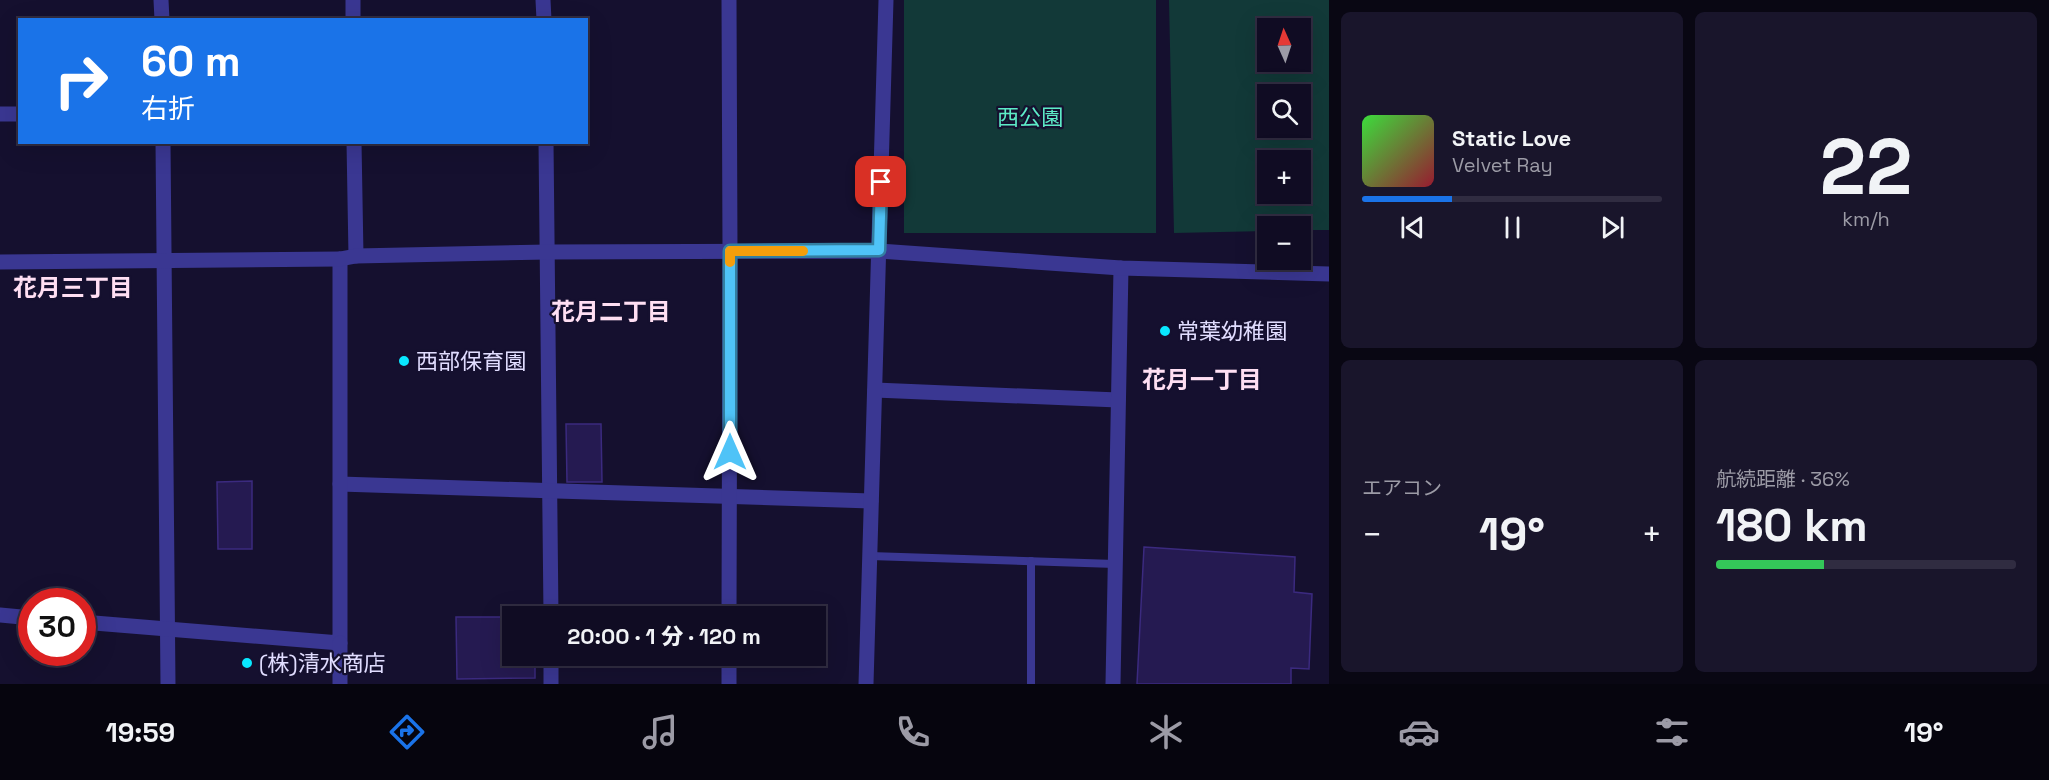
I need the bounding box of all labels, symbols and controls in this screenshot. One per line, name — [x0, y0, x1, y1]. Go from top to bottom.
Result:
north arrow — [1257, 18, 1311, 72]
map controls — [1257, 18, 1311, 270]
text: 60 m — [141, 35, 241, 88]
icon: right — [42, 42, 120, 120]
button: search — [1257, 84, 1311, 138]
text: 右折 — [141, 91, 195, 126]
park label: 西公園 — [997, 103, 1063, 131]
text: 22 — [1820, 117, 1912, 217]
text: Static Love — [1452, 124, 1571, 152]
button: + — [1257, 150, 1311, 204]
text: Velvet Ray — [1452, 152, 1553, 178]
pin — [855, 156, 906, 207]
icon: arrive — [864, 165, 897, 198]
text: km/h — [1842, 206, 1890, 232]
icon: previous — [1396, 211, 1429, 244]
icon: pause — [1496, 211, 1529, 244]
icon: next — [1596, 211, 1629, 244]
button: − — [1257, 216, 1311, 270]
district label: 花月三丁目 — [13, 272, 133, 303]
district label: 花月二丁目 — [551, 296, 671, 327]
place label: 常葉幼稚園 — [1177, 317, 1287, 345]
marker: 常葉幼稚園 — [1158, 324, 1172, 338]
place label: 西部保育園 — [416, 347, 526, 375]
marker: 西部保育園 — [397, 354, 411, 368]
district label: 花月一丁目 — [1142, 364, 1262, 395]
position arrow — [698, 420, 762, 484]
text: 航続距離 · 36% — [1716, 466, 1850, 492]
text: エアコン — [1362, 475, 1442, 501]
text: 180 km — [1716, 497, 1868, 554]
text: 19° — [1479, 506, 1545, 563]
text: − — [1362, 514, 1382, 556]
text: + — [1642, 514, 1662, 556]
speed limit sign: 30 — [18, 588, 96, 666]
text: 20:00 · 1 分 · 120 m — [567, 622, 761, 650]
place label: (株)清水商店 — [259, 649, 386, 677]
marker: (株)清水商店 — [240, 656, 254, 670]
icon: directions — [386, 711, 428, 753]
icon: music — [639, 711, 681, 753]
icon: phone — [892, 711, 934, 753]
icon: climate — [1145, 711, 1187, 753]
icon: car — [1398, 711, 1440, 753]
icon: filters — [1651, 711, 1693, 753]
text: 19:59 — [105, 715, 175, 750]
text: 19° — [1904, 715, 1944, 750]

